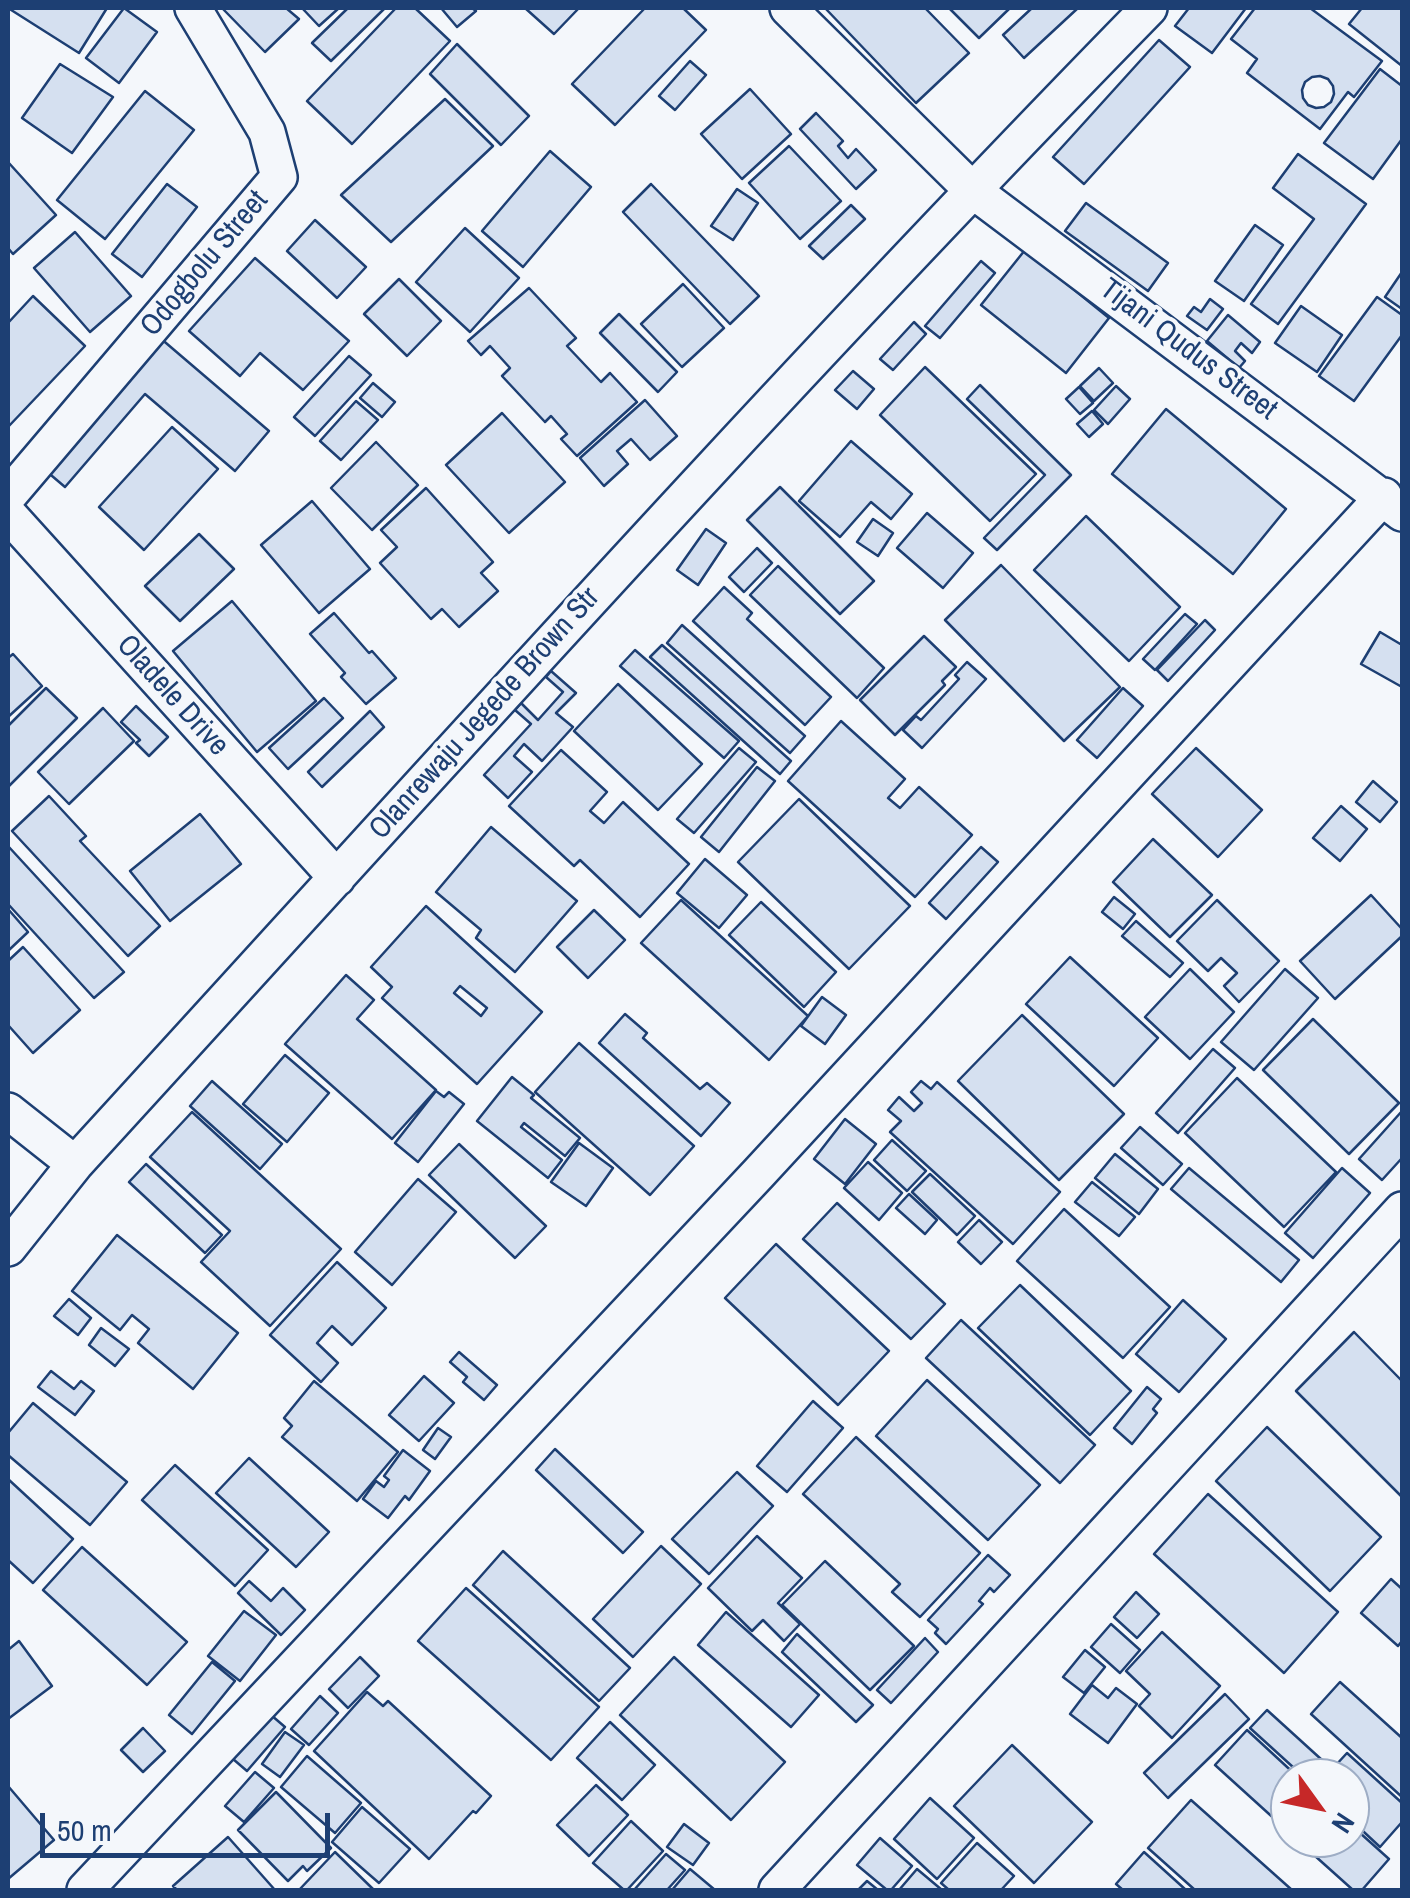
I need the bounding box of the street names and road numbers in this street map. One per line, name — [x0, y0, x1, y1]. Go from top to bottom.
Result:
street label: Odogbolu Street — [134, 184, 276, 344]
street label: Tijani Qudus Street — [1092, 272, 1284, 428]
street label: Olanrewaju Jegede Brown Str — [362, 581, 608, 847]
street label: Oladele Drive — [108, 628, 236, 764]

